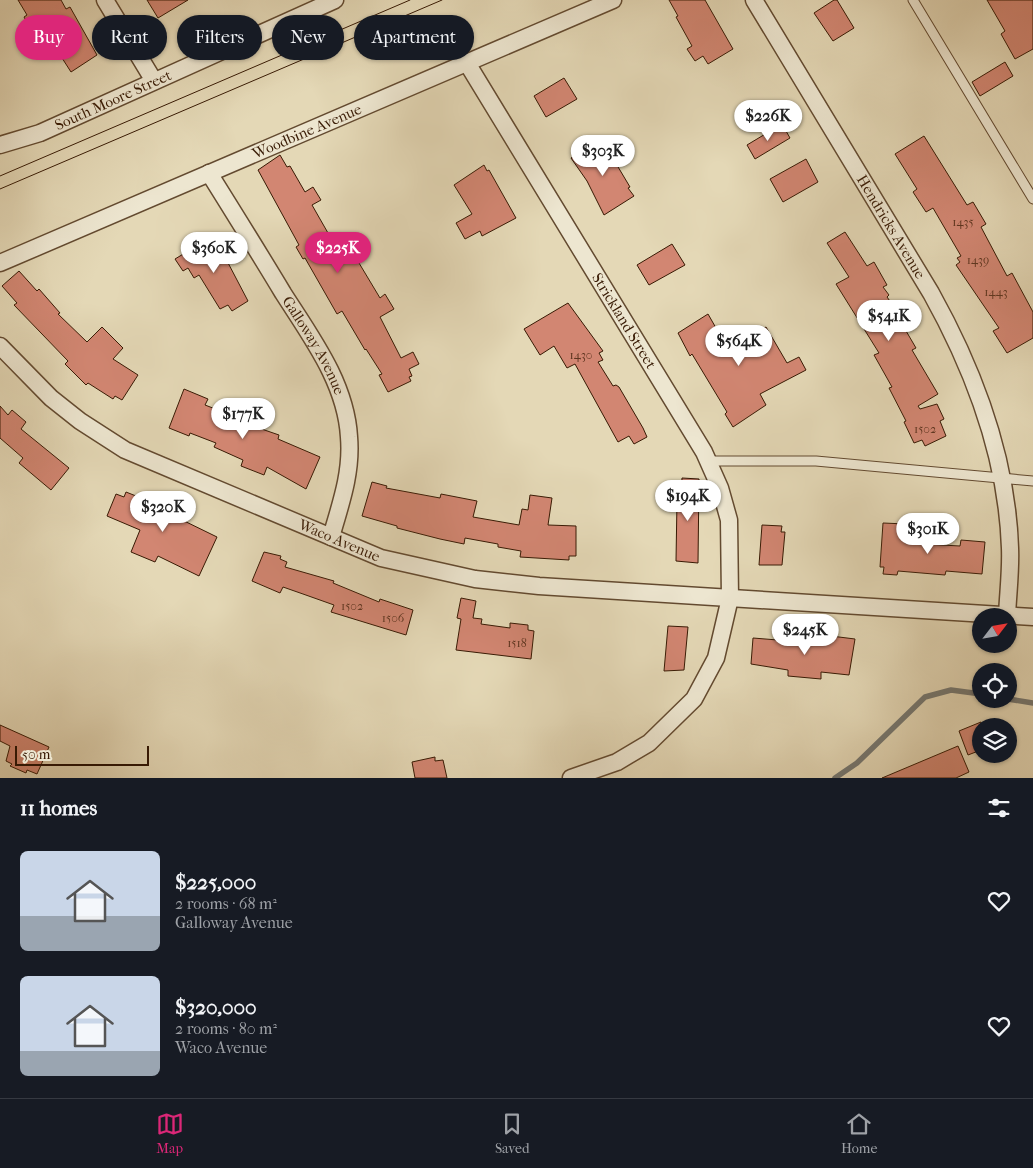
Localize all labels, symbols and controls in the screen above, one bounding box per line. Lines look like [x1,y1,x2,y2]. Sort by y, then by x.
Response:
chip: Buy [15,15,82,60]
chip: Rent [92,15,167,60]
chip: Filters [177,15,262,60]
chip: New [272,15,344,60]
chip: Apartment [354,15,474,60]
street label: South Moore Street [52,66,175,134]
street label: Woodbine Avenue [249,100,365,163]
pin: $226K [733,100,803,142]
text: $226K [745,106,791,125]
pin: $303K [568,134,638,177]
text: $303K [582,141,624,160]
street label: Hendricks Avenue [853,172,930,283]
house number: 1435 [952,215,974,229]
pin: $360K [179,232,249,274]
pin: $225K [303,232,373,274]
text: $360K [192,238,236,257]
text: $225K [316,238,360,257]
house number: 1439 [967,253,989,267]
street label: Strickland Street [588,270,660,373]
house number: 1443 [984,285,1008,299]
street label: Galloway Avenue [278,293,349,398]
pin: $541K [854,300,924,342]
text: $541K [868,306,910,325]
pin: $564K [704,324,774,367]
text: $564K [716,331,762,350]
house number: 1430 [570,348,592,362]
pin: $177K [208,398,278,440]
text: $177K [222,404,264,423]
house number: 1502 [914,422,936,436]
pin: $194K [653,480,723,522]
text: $194K [666,486,710,505]
pin: $320K [128,490,198,533]
text: $320K [141,497,185,516]
pin: $301K [893,512,963,555]
street label: Waco Avenue [295,515,383,566]
text: $301K [907,519,949,538]
house number: 1502 [341,599,363,613]
north arrow [972,608,1018,652]
map controls [972,608,1017,763]
house number: 1506 [382,611,405,625]
pin: $245K [770,614,840,656]
text: $245K [783,620,827,639]
house number: 1518 [507,636,527,650]
button: locate [972,663,1017,708]
button: layers [972,718,1017,763]
scale bar [15,743,149,766]
text: 50 m [22,746,50,763]
icon: filters [985,794,1013,822]
text: 11 homes [20,796,97,820]
text: $225,000 [175,870,256,894]
icon: home [60,871,120,931]
icon: heart [985,887,1013,915]
text: 2 rooms · 68 m² [175,894,277,913]
text: Galloway Avenue [175,913,293,932]
text: $320,000 [175,995,257,1019]
icon: home [60,996,120,1056]
icon: heart [985,1012,1013,1040]
text: 2 rooms · 80 m² [175,1019,277,1038]
text: Waco Avenue [175,1038,267,1057]
tab: Map [156,1110,184,1157]
tab: Saved [495,1110,530,1157]
tab: Home [841,1110,877,1157]

